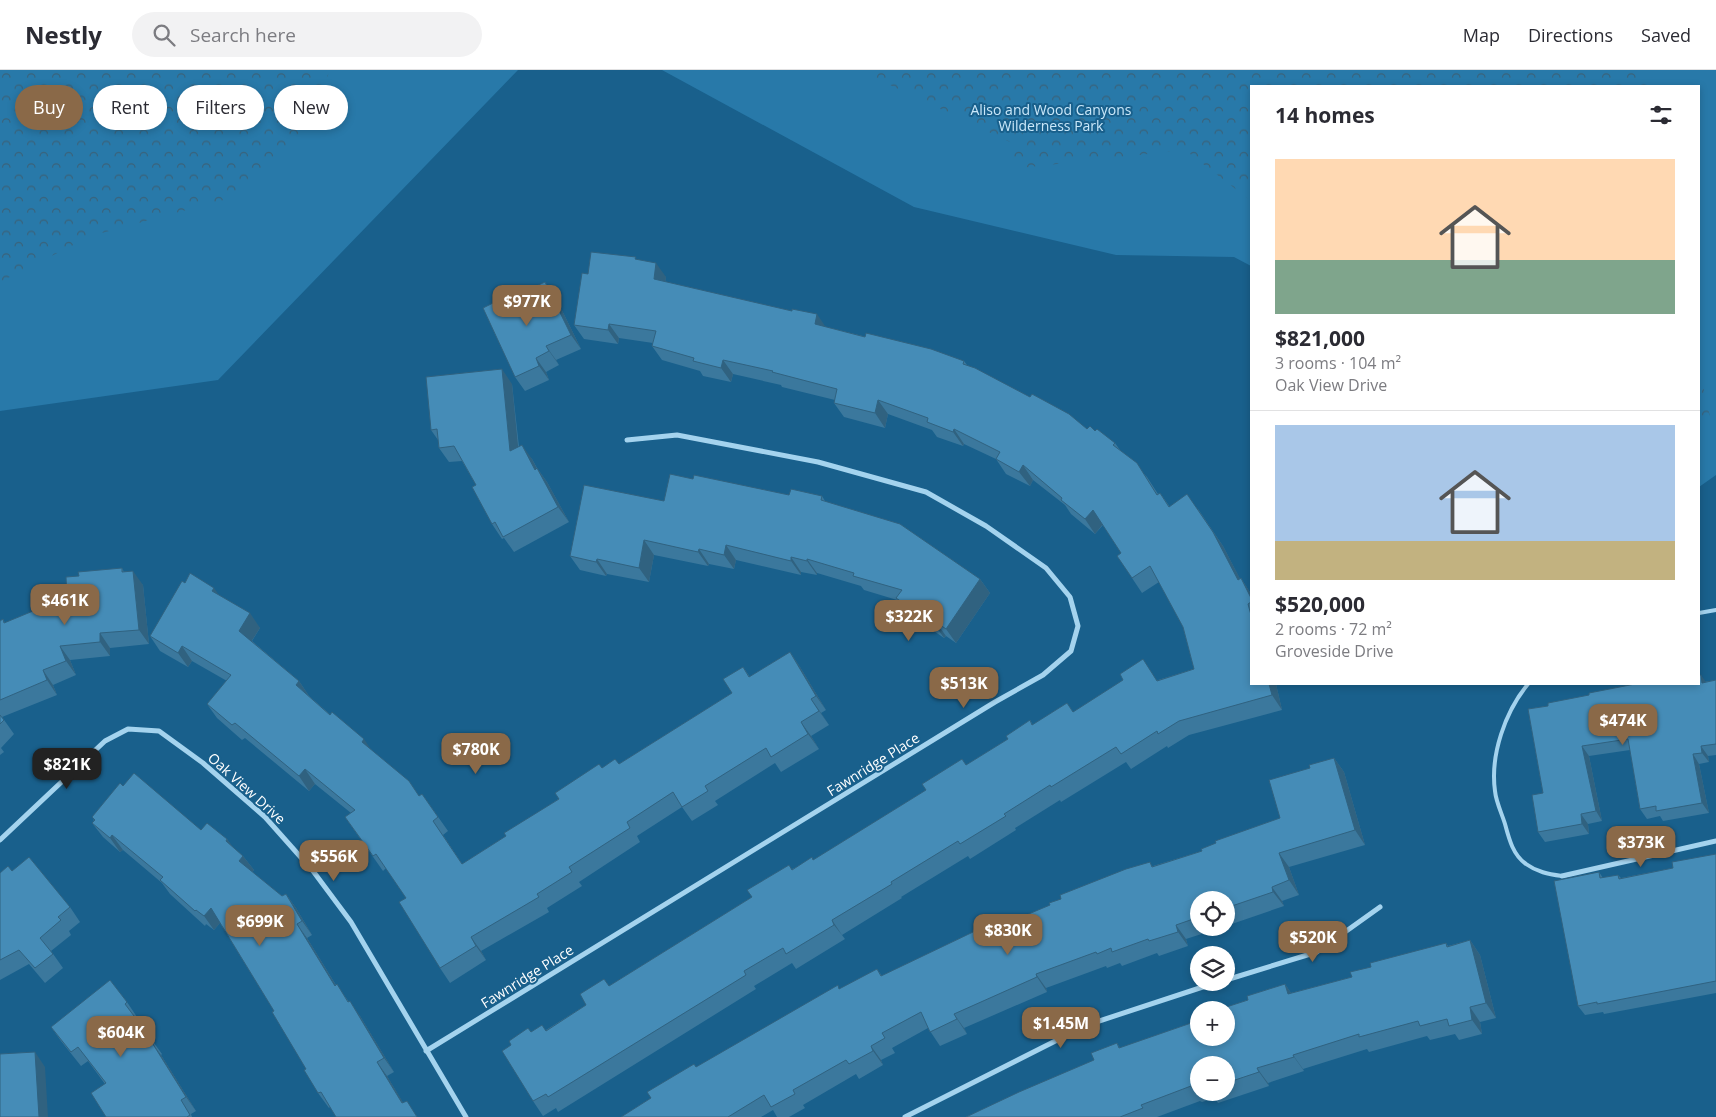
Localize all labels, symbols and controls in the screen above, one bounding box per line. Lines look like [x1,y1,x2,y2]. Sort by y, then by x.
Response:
search box [132,12,482,57]
text: Nestly [25,18,102,51]
icon: search [150,21,178,49]
text: Search here [190,22,296,48]
text: Map [1463,23,1500,47]
text: Directions [1528,23,1613,47]
text: Saved [1641,23,1691,47]
chip: Buy [15,85,83,130]
chip: Rent [93,85,167,130]
chip: Filters [177,85,264,130]
chip: New [274,85,348,130]
park label: Aliso and Wood Canyons Wilderness Park [970,100,1132,135]
text: 14 homes [1275,101,1375,129]
icon: filters [1647,101,1675,129]
icon: home [1430,192,1520,282]
pin: $977K [492,284,562,327]
text: $977K [503,290,551,312]
text: $821,000 [1275,324,1365,352]
text: 3 rooms · 104 m² [1275,352,1401,374]
text: Oak View Drive [1275,374,1387,396]
icon: home [1430,457,1520,547]
pin: $461K [30,584,100,626]
text: $461K [41,589,89,611]
text: $520,000 [1275,590,1365,618]
pin: $322K [874,600,944,642]
text: $322K [885,605,933,627]
text: 2 rooms · 72 m² [1275,618,1392,640]
text: Groveside Drive [1275,640,1394,662]
pin: $513K [929,666,999,709]
text: $513K [940,672,988,694]
pin: $474K [1588,704,1658,746]
text: $474K [1599,709,1647,731]
street label: Fawnridge Place [823,728,923,800]
pin: $780K [441,732,511,775]
text: $780K [452,738,500,760]
pin: $821K [32,748,102,790]
street label: Oak View Drive [204,748,290,828]
text: $821K [43,753,91,775]
pin: $373K [1606,826,1676,868]
text: $373K [1617,831,1665,853]
pin: $556K [299,840,369,882]
text: $556K [310,845,358,867]
map controls [1190,891,1235,1101]
button: locate [1190,891,1235,936]
pin: $699K [225,904,295,947]
text: $699K [236,910,284,932]
pin: $830K [973,914,1043,956]
text: $830K [984,919,1032,941]
pin: $520K [1278,920,1348,963]
text: $520K [1289,926,1337,948]
street label: Fawnridge Place [477,940,577,1012]
button: layers [1190,946,1235,991]
button: + [1190,1001,1235,1046]
pin: $1.45M [1020,1006,1102,1049]
text: $1.45M [1033,1012,1089,1034]
pin: $604K [86,1016,156,1058]
text: $604K [97,1021,145,1043]
button: − [1190,1056,1235,1101]

